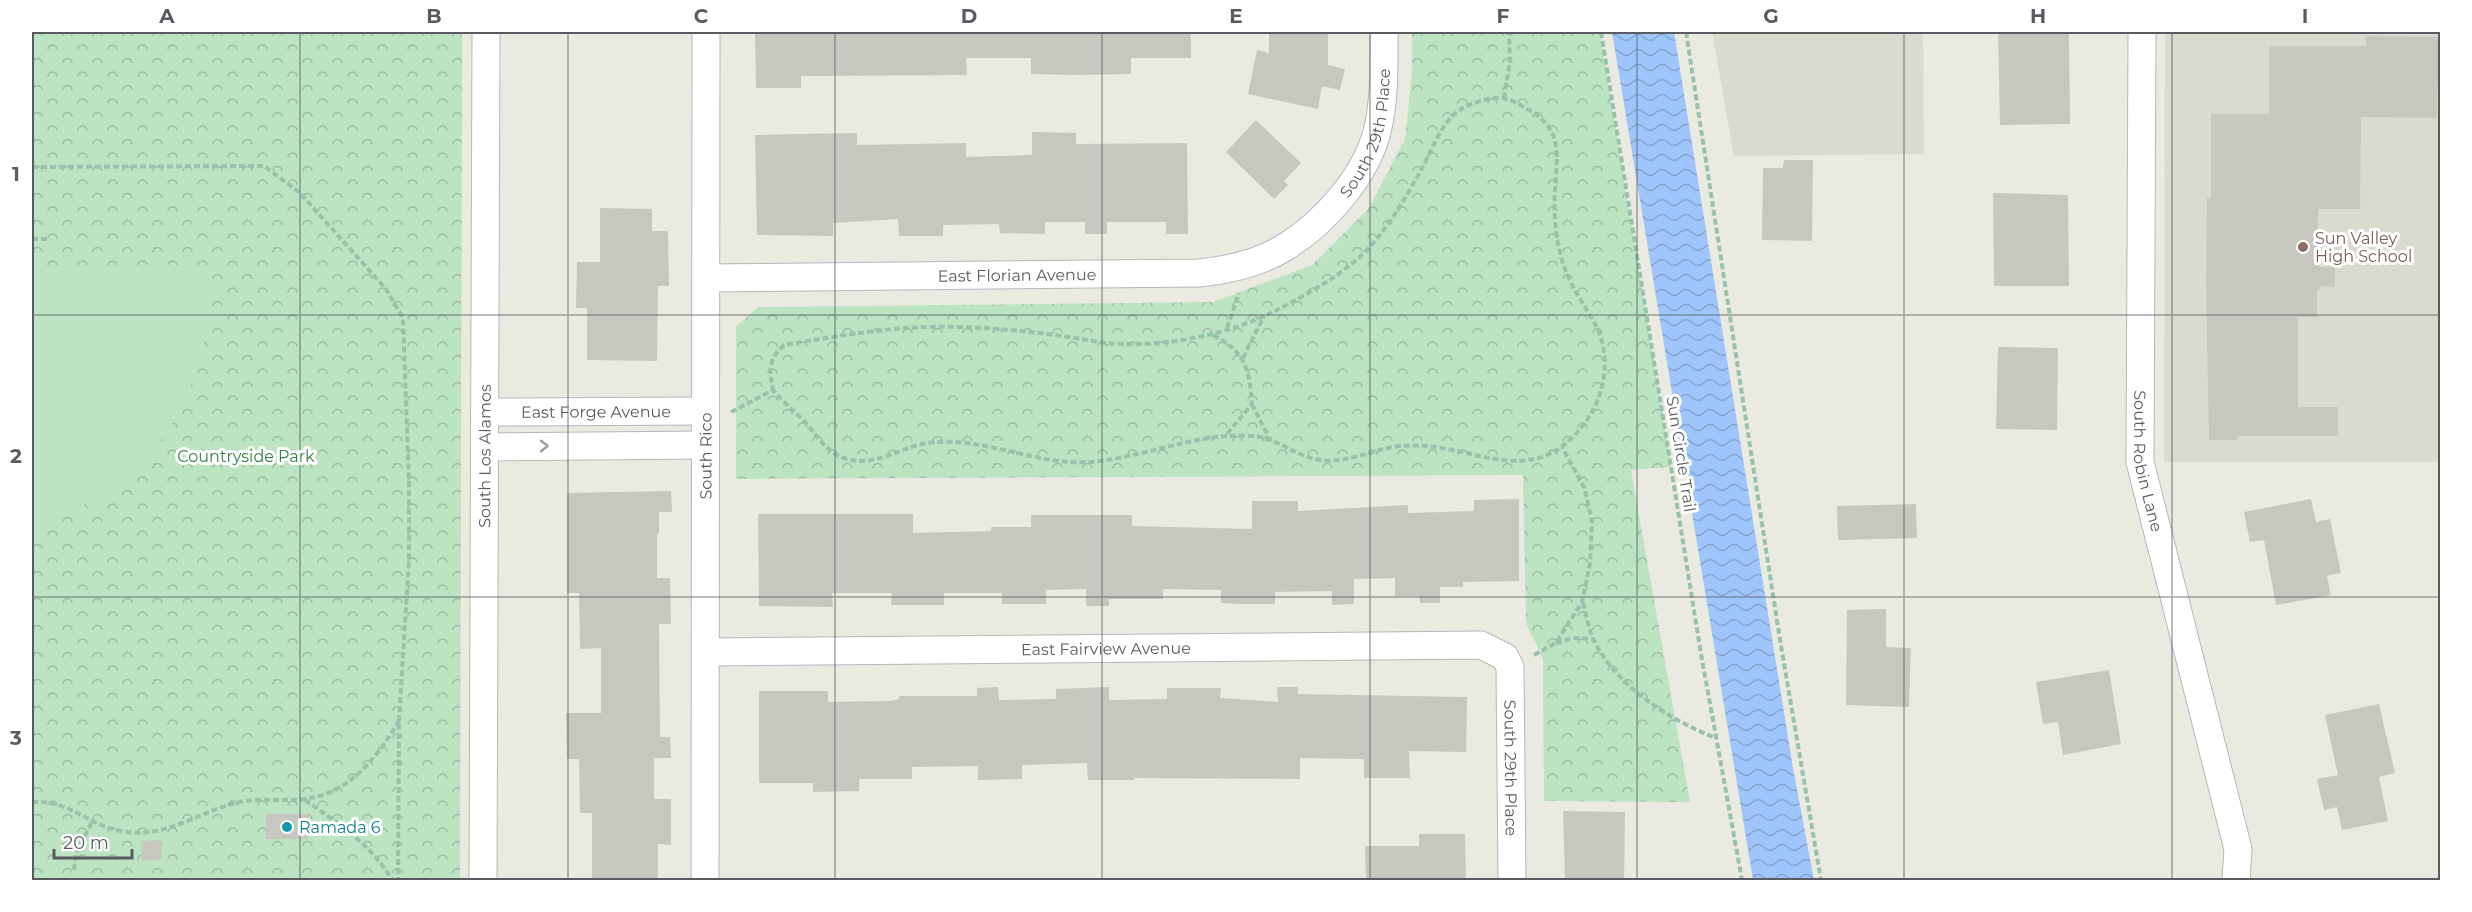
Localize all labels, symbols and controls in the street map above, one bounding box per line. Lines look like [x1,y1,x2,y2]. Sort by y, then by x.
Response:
text: A [158,4,175,28]
text: B [426,4,442,28]
text: C [694,4,709,28]
text: D [961,4,977,28]
text: E [1229,4,1243,28]
text: F [1497,4,1510,28]
text: G [1763,4,1779,28]
text: H [2030,4,2046,28]
text: I [2302,4,2308,28]
street label: South 29th Place [1336,68,1393,201]
text: 1 [12,162,20,186]
place label: Sun Valley High School [2315,229,2412,266]
marker: Sun Valley High School [2296,240,2310,254]
street label: East Florian Avenue [938,265,1096,285]
street label: South Los Alamos [475,384,494,528]
street label: South Robin Lane [2130,390,2167,534]
street label: Sun Circle Trail [1662,395,1700,513]
street label: East Forge Avenue [521,402,671,421]
street label: South Rico [696,412,715,500]
one-way arrow [539,440,548,452]
text: 2 [10,444,22,468]
park label: Countryside Park [177,447,315,466]
street label: East Fairview Avenue [1021,638,1191,659]
street label: South 29th Place [1501,700,1521,836]
text: 3 [9,726,22,750]
place label: Ramada 6 [299,818,381,837]
marker: Ramada 6 [280,820,294,834]
scale bar [54,822,132,860]
text: 20 m [63,832,109,854]

